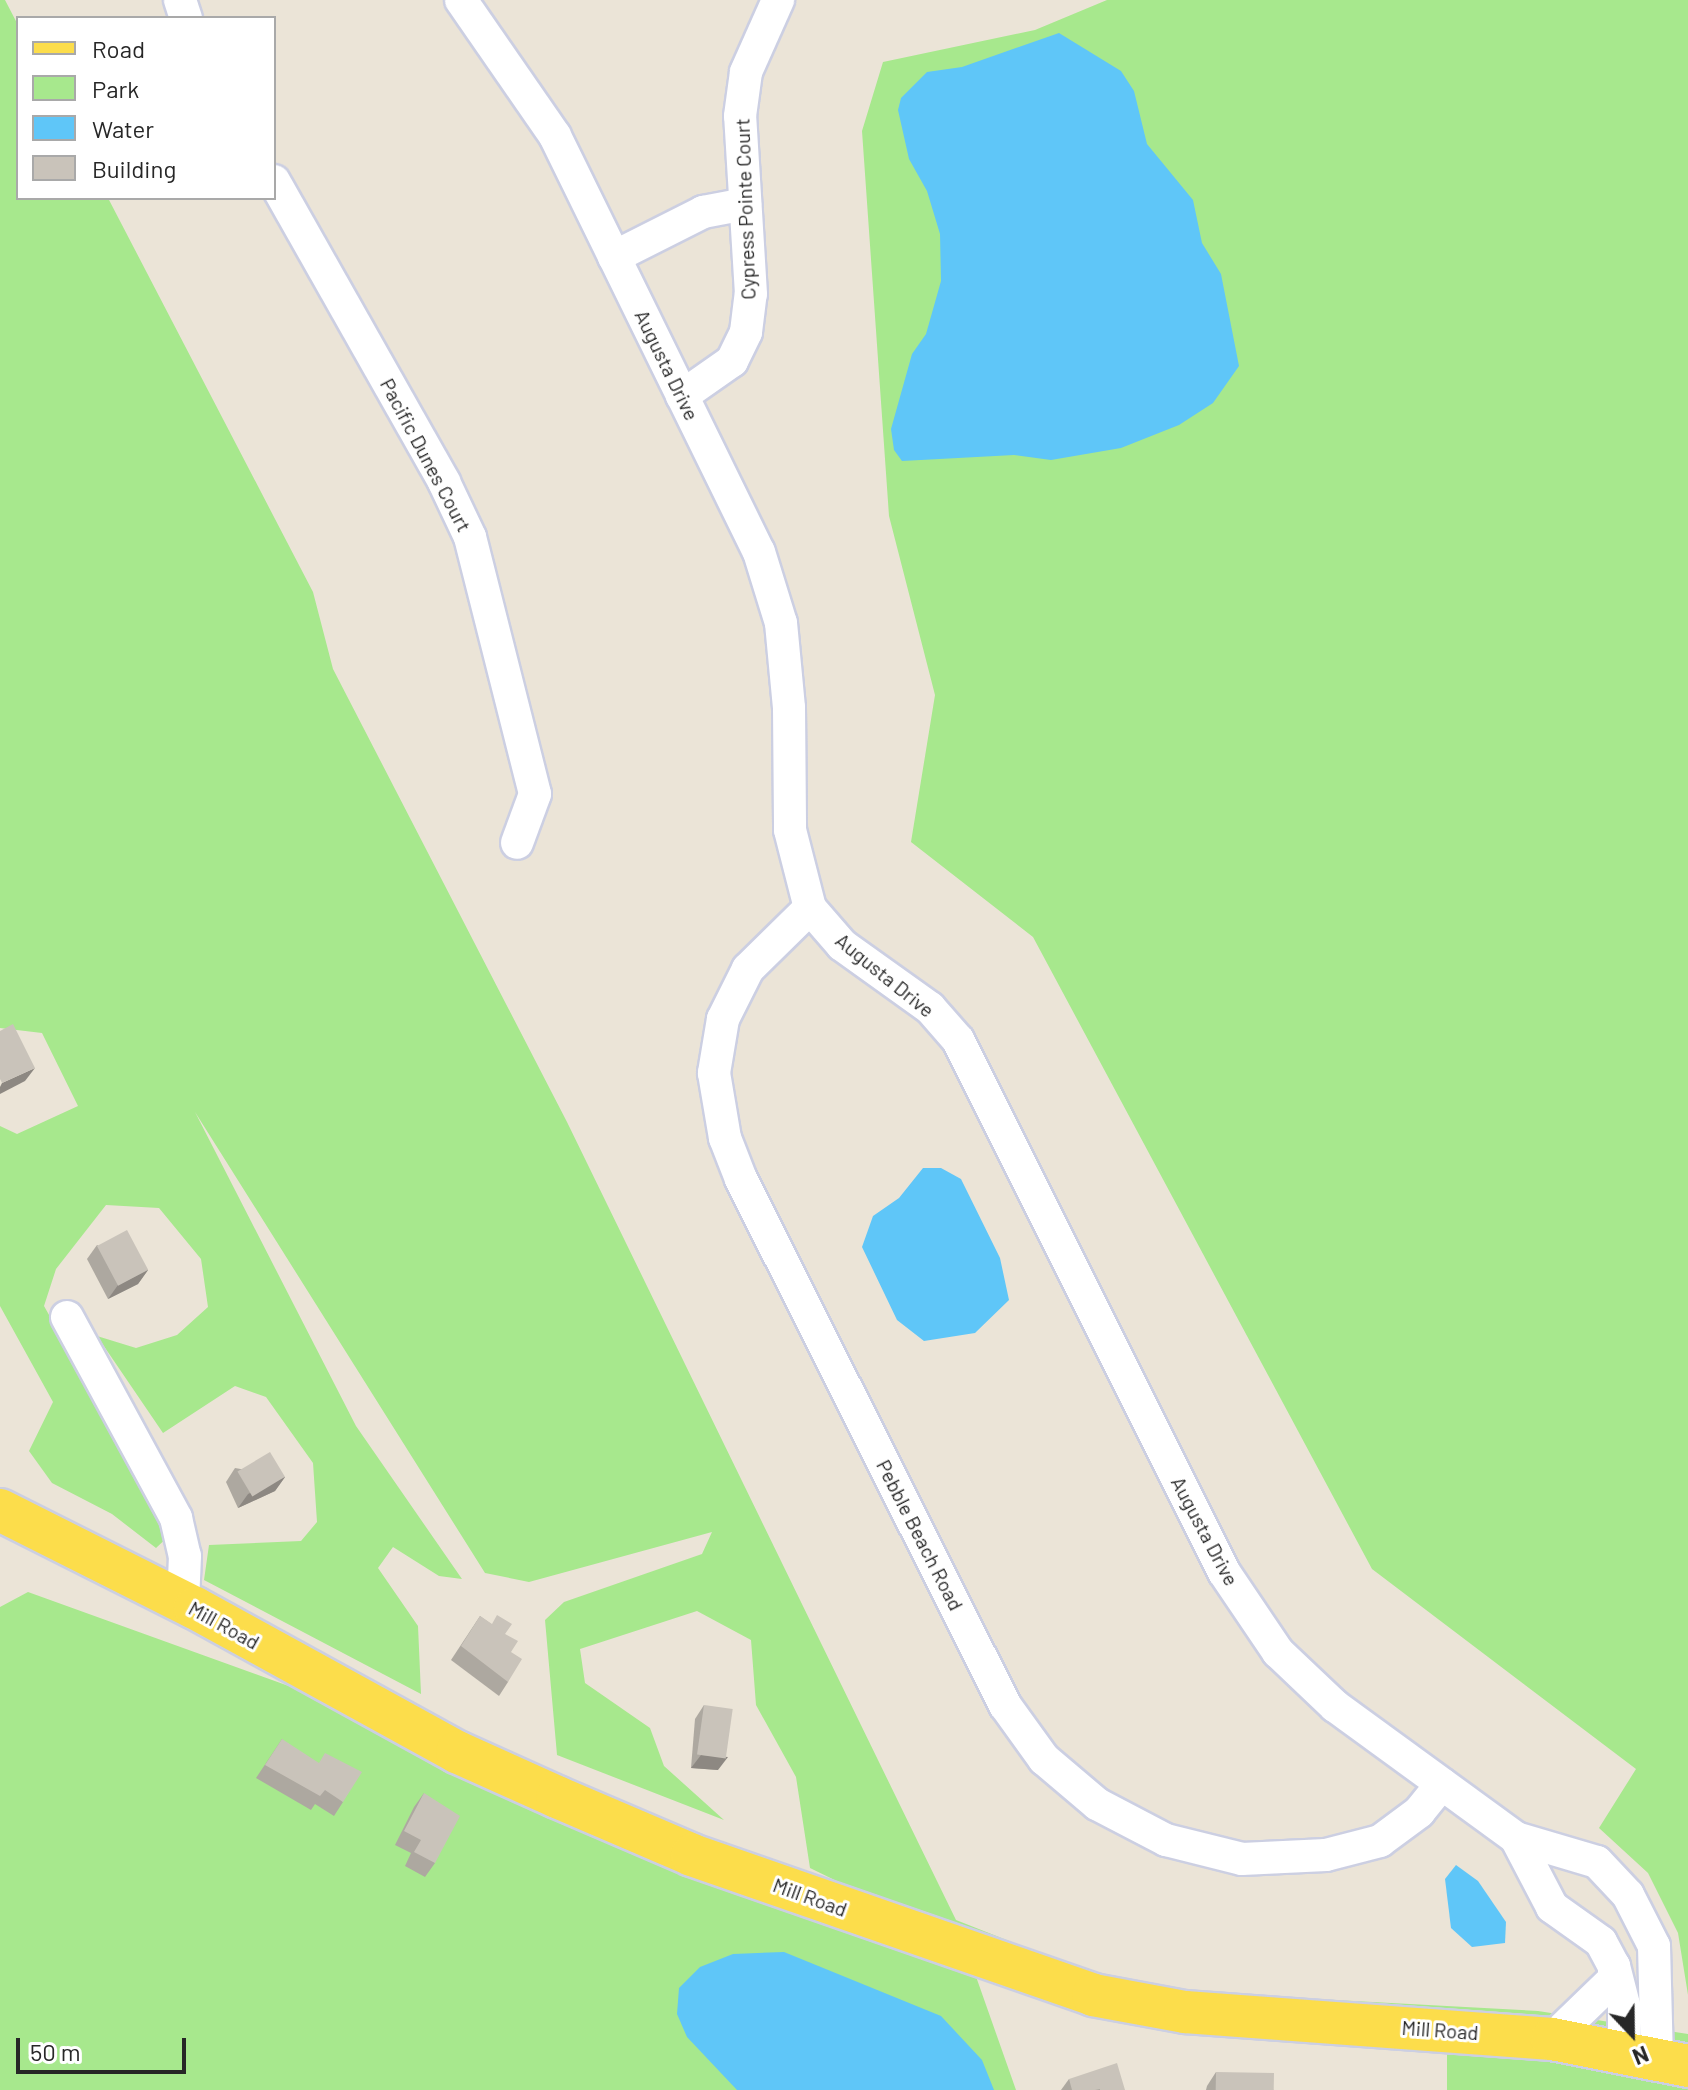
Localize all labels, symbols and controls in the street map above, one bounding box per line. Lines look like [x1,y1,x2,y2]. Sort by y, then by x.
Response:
legend [16,16,276,200]
text: Road [92,34,145,63]
text: Park [92,74,139,103]
text: Water [92,114,154,143]
street label: Cypress Pointe Court [730,118,760,300]
text: Building [92,154,176,183]
street label: Augusta Drive [630,306,704,424]
street label: Pacific Dunes Court [375,374,477,536]
street label: Augusta Drive [831,928,939,1022]
street label: Pebble Beach Road [872,1456,968,1614]
street label: Augusta Drive [1166,1472,1244,1590]
street label: Mill Road [185,1596,263,1654]
street label: Mill Road [770,1873,850,1921]
north arrow [1592,1994,1672,2074]
street label: Mill Road [1401,2015,1479,2045]
scale bar [20,2022,190,2072]
text: 50 m [30,2037,81,2066]
text: N [1629,2041,1653,2071]

